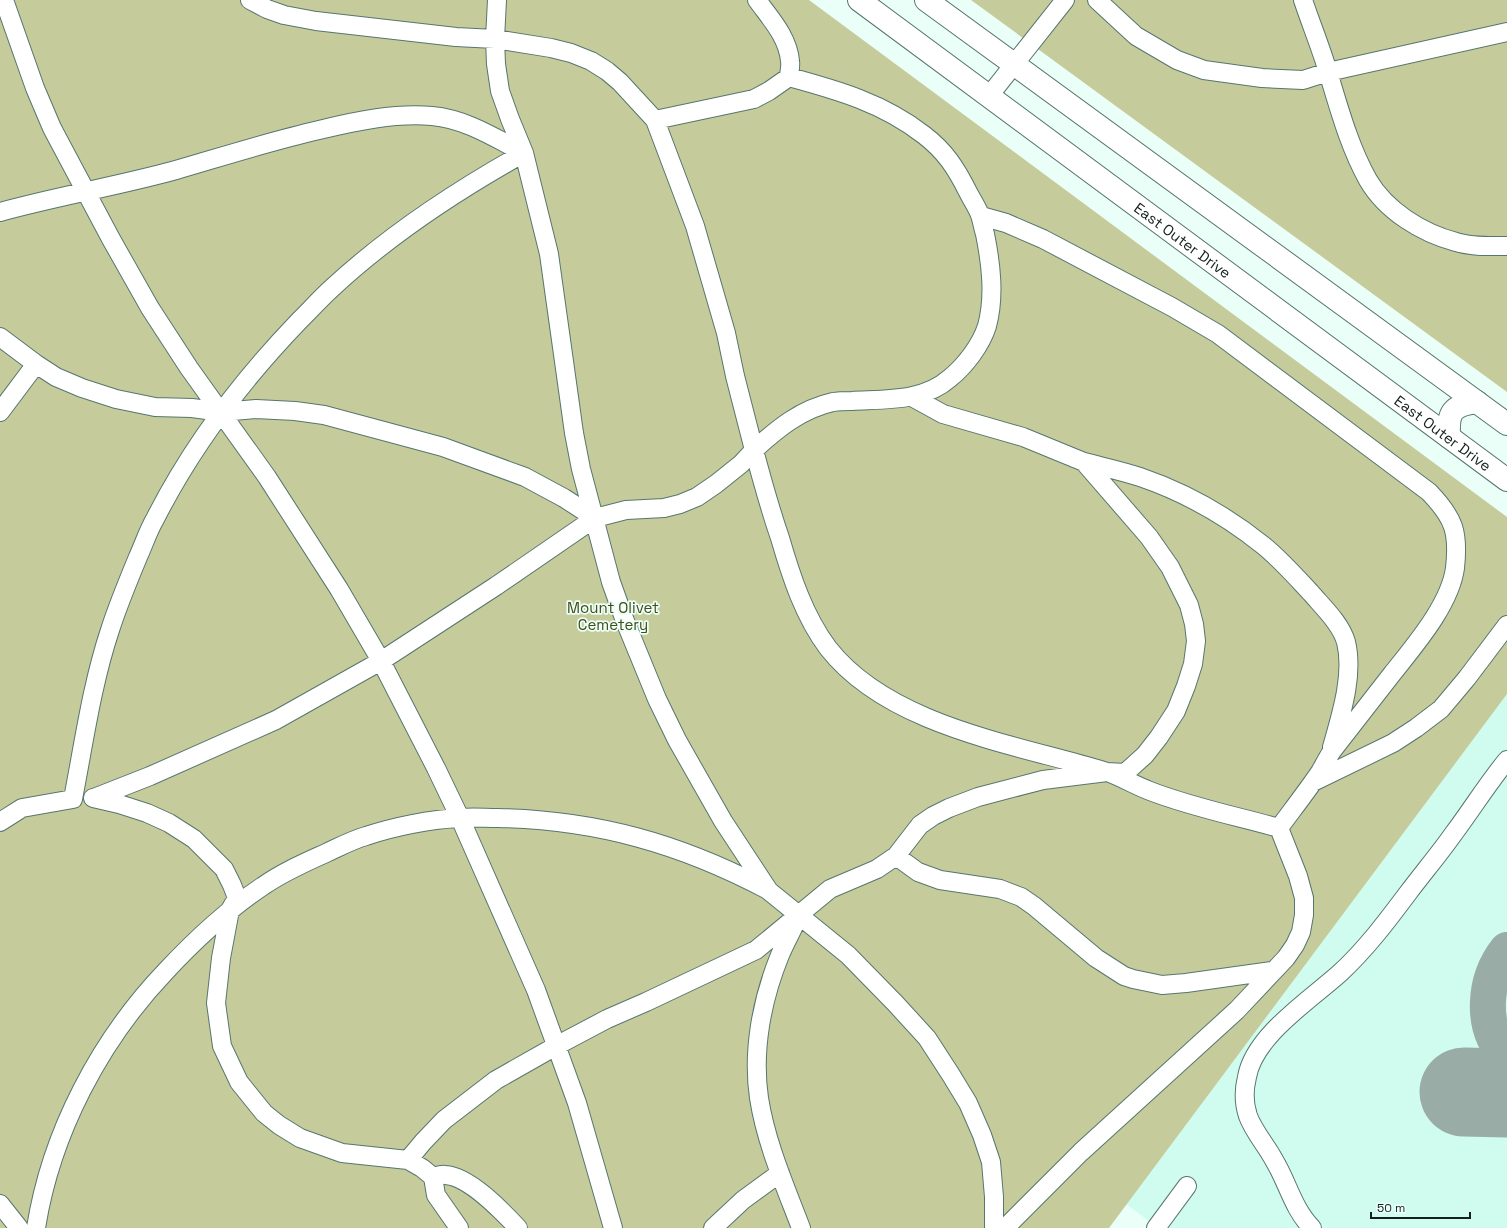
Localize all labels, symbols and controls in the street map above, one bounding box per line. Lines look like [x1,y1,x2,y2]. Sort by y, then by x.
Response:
street label: East Outer Drive [1131,198,1235,282]
street label: East Outer Drive [1391,391,1495,475]
park label: Mount Olivet Cemetery [567,598,659,634]
scale bar [1371,1194,1470,1220]
text: 50 m [1377,1200,1405,1216]

